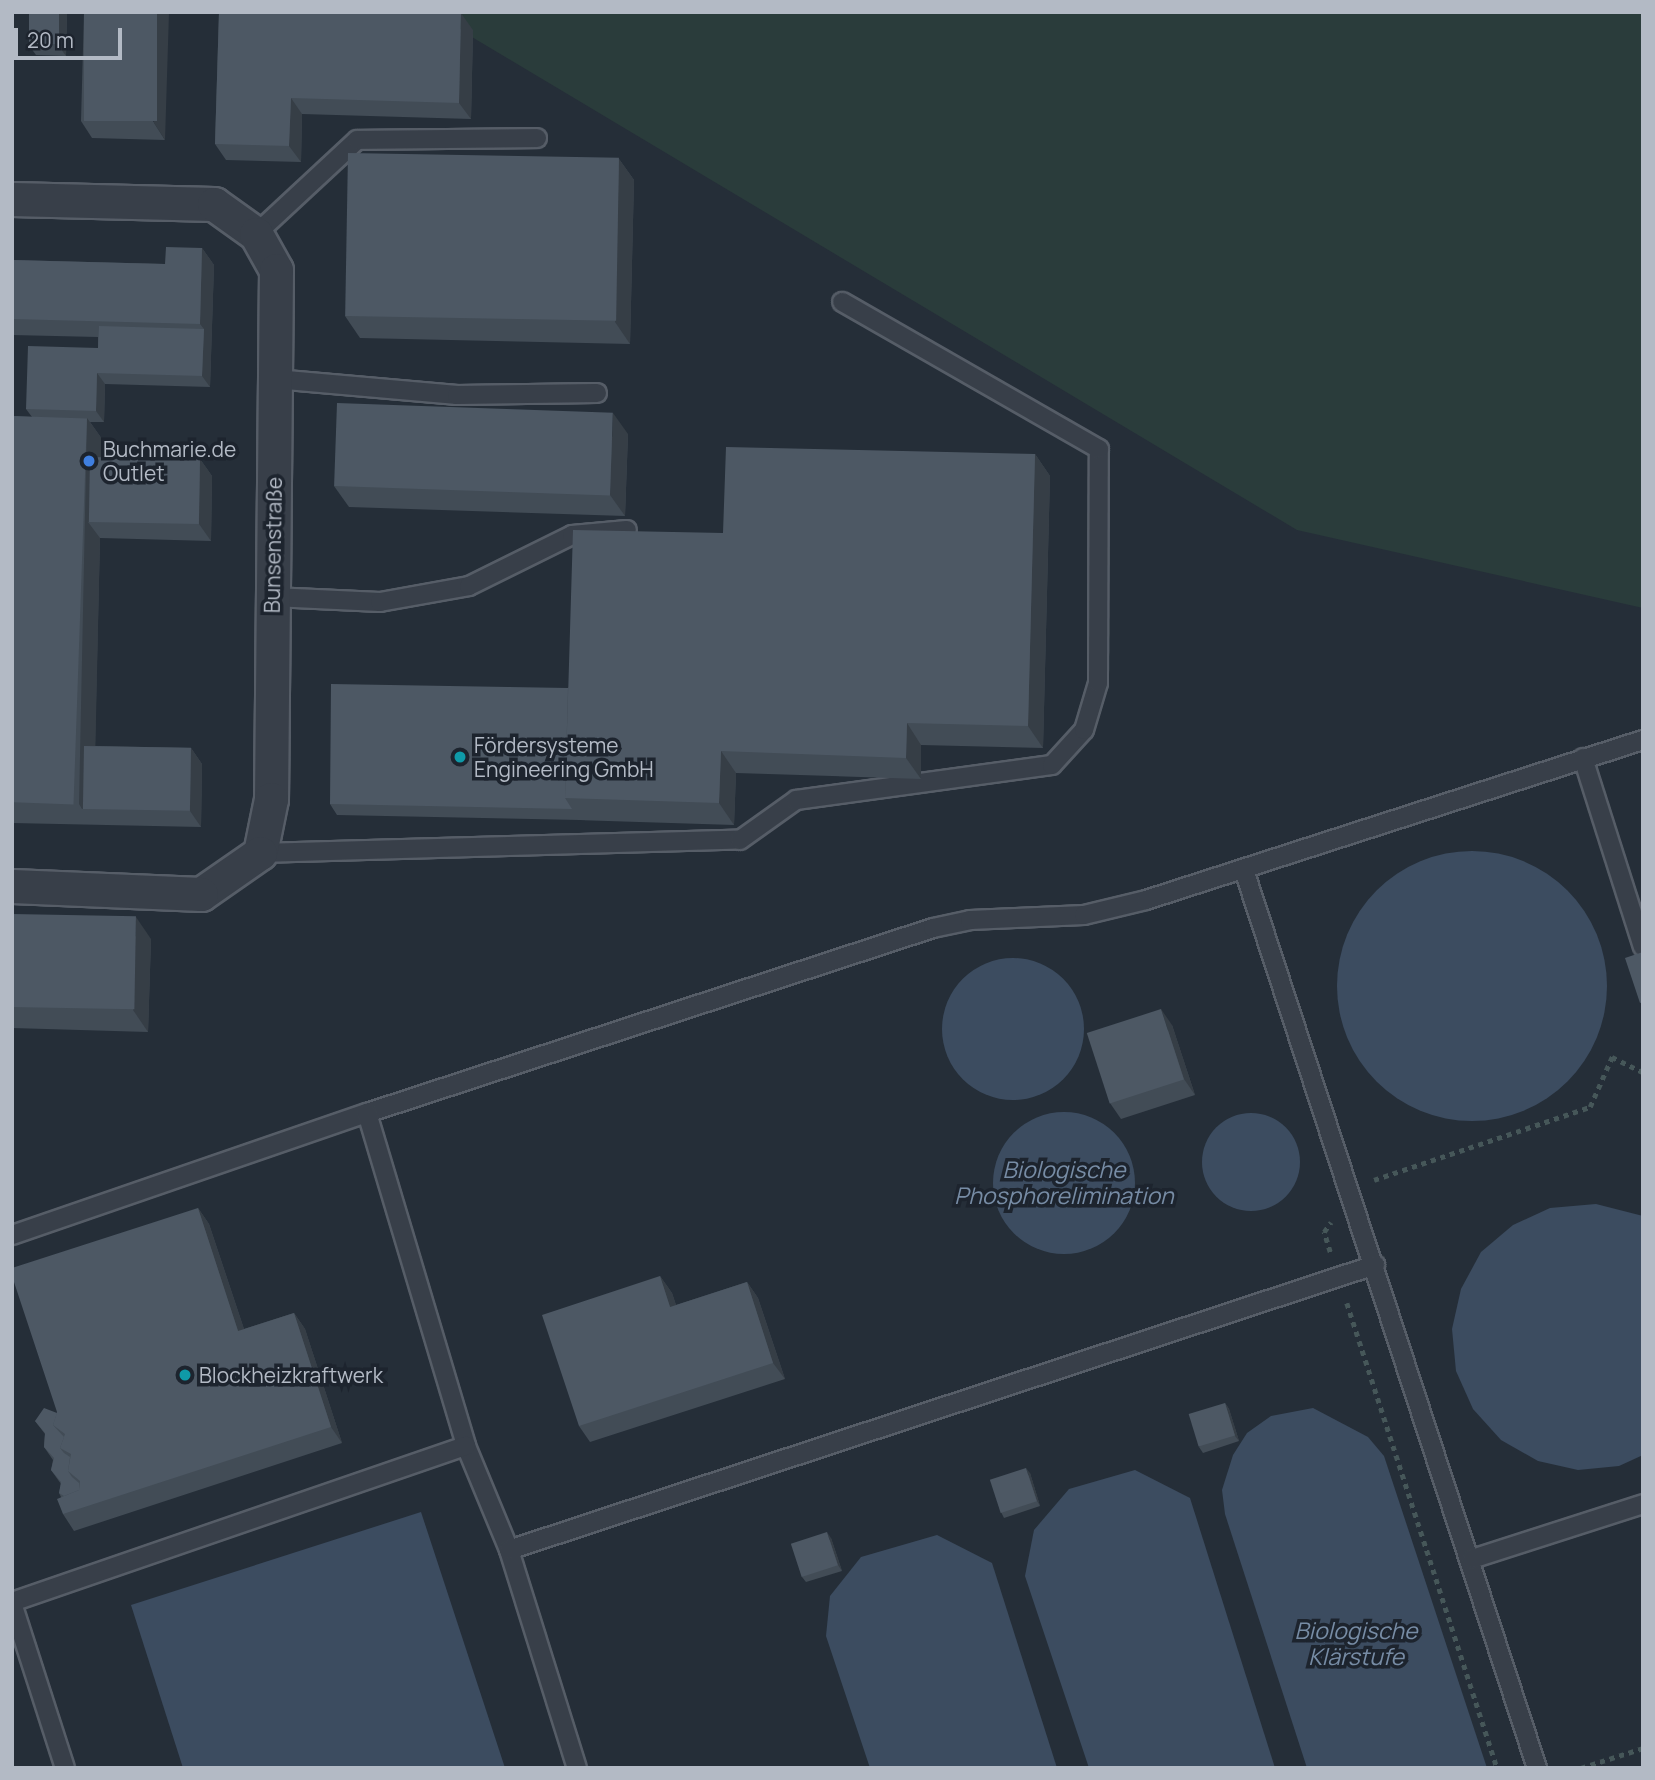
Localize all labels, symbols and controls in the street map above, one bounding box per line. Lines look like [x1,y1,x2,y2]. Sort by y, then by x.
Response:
scale bar [18,14,126,58]
text: 20 m [27,26,74,54]
place label: Buchmarie.de Outlet [103,436,236,486]
marker: Buchmarie.de Outlet [81,453,97,469]
street label: Bunsenstraße [259,477,287,613]
place label: Fördersysteme Engineering GmbH [474,732,654,782]
marker: Fördersysteme Engineering GmbH [452,749,468,765]
water label: Biologische Phosphorelimination [954,1155,1174,1209]
place label: Blockheizkraftwerk [199,1362,383,1388]
marker: Blockheizkraftwerk [177,1367,193,1383]
water label: Biologische Klärstufe [1295,1616,1417,1670]

